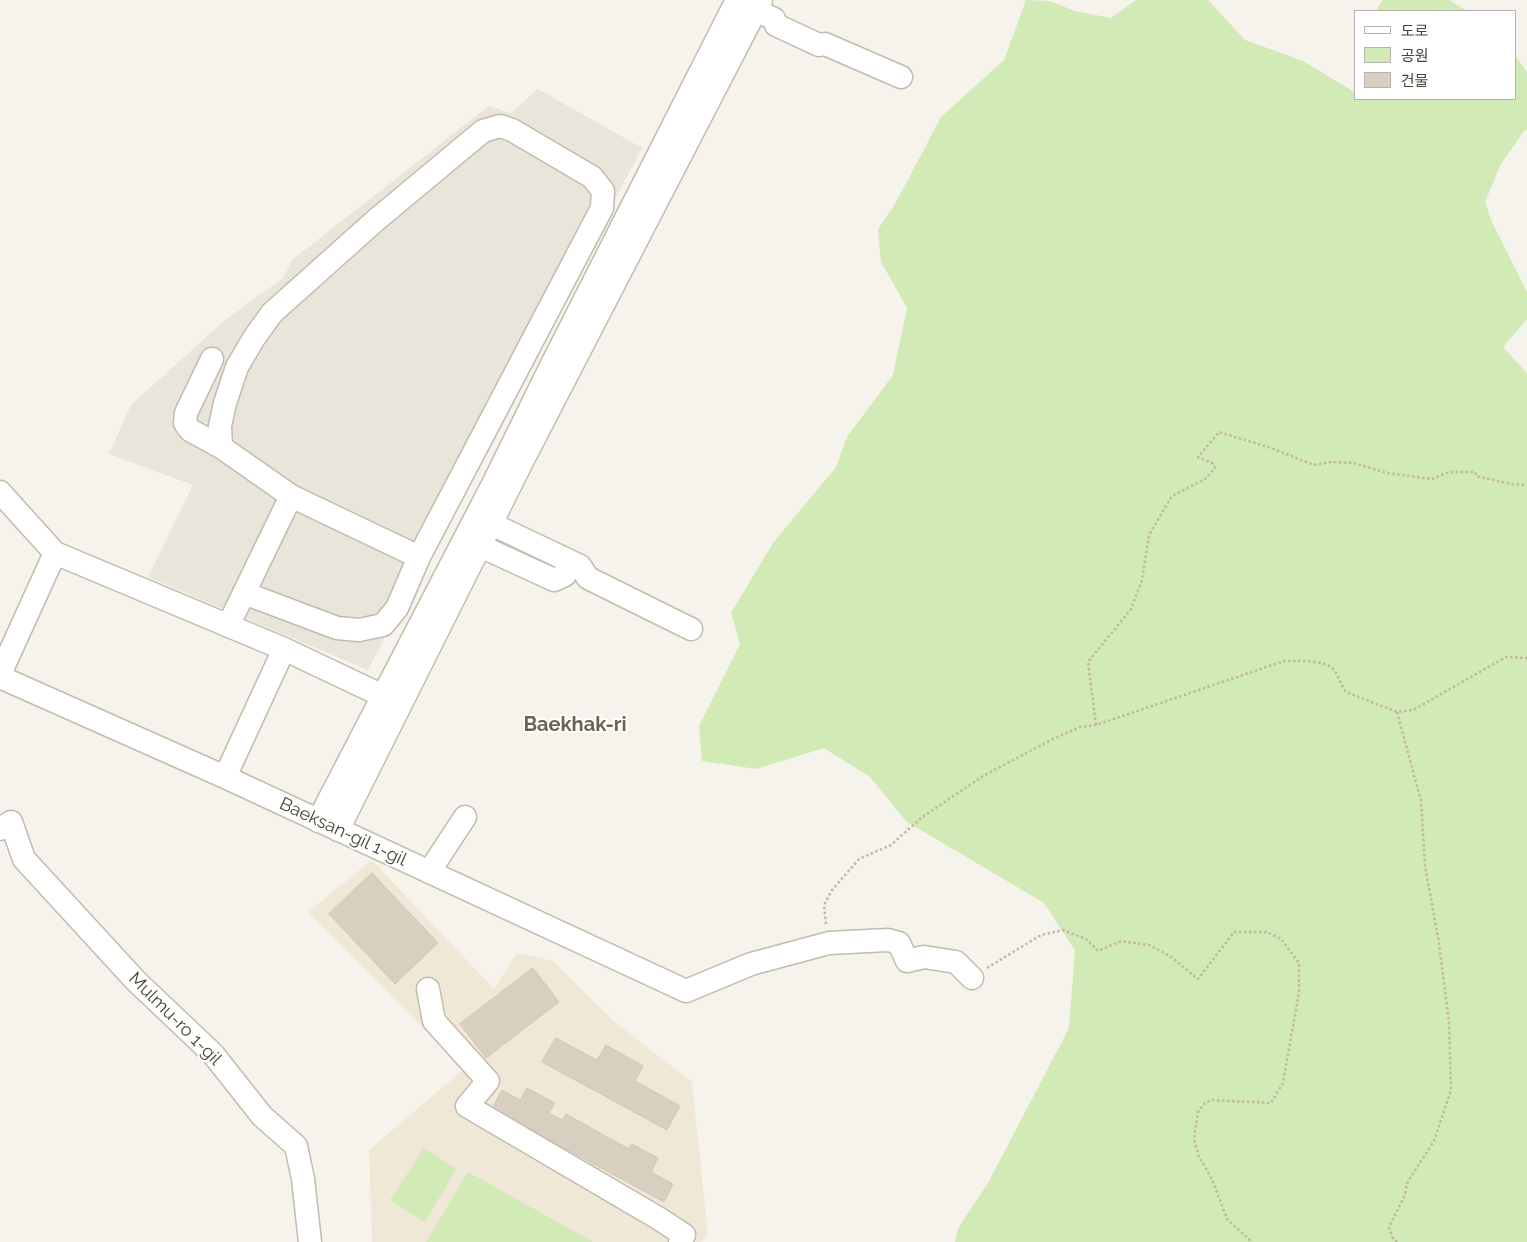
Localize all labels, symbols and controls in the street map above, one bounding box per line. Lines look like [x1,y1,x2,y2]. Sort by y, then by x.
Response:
legend [1354,10,1517,100]
text: 도로 [1401,22,1429,40]
text: 공원 [1401,47,1429,65]
text: 건물 [1401,72,1429,90]
district label: Baekhak-ri [523,713,627,737]
street label: Baeksan-gil 1-gil [276,793,410,871]
street label: Mulmu-ro 1-gil [124,968,226,1070]

